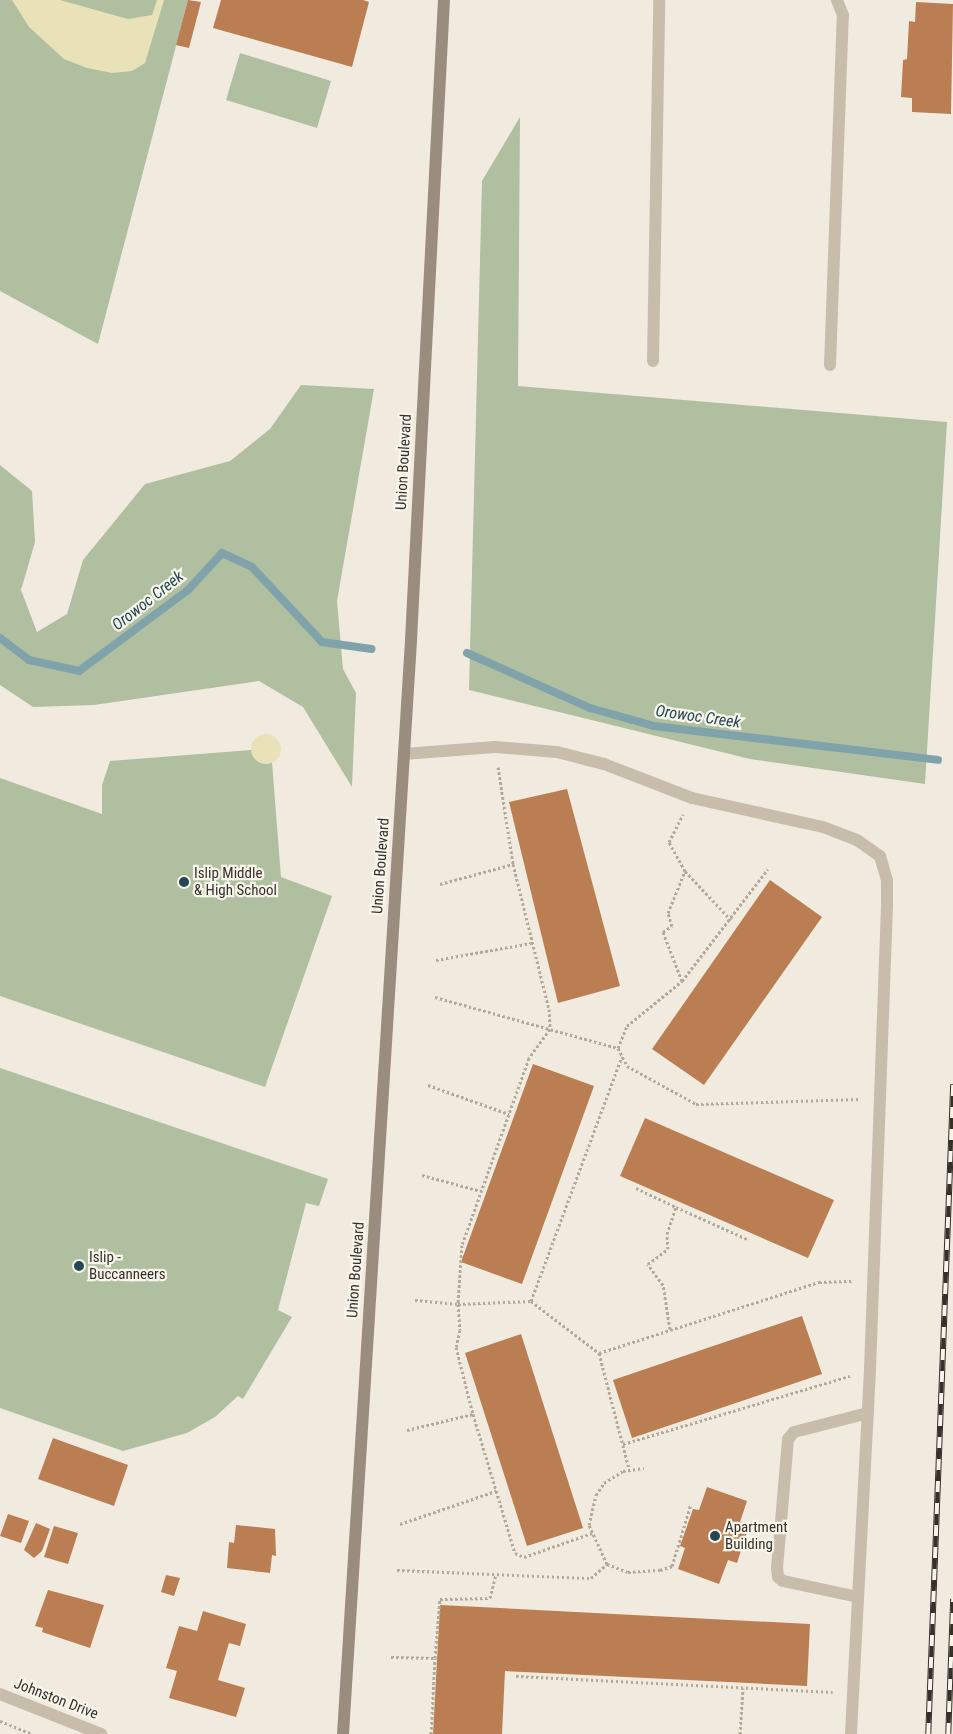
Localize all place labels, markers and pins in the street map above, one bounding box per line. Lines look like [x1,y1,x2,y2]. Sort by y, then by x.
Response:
place label: Islip Middle & High School [194,864,277,899]
marker: Islip Middle & High School [178,876,190,888]
place label: Islip - Buccanneers [89,1248,165,1283]
marker: Islip - Buccanneers [73,1260,85,1272]
place label: Apartment Building [725,1518,788,1553]
marker: Apartment Building [709,1530,721,1542]

